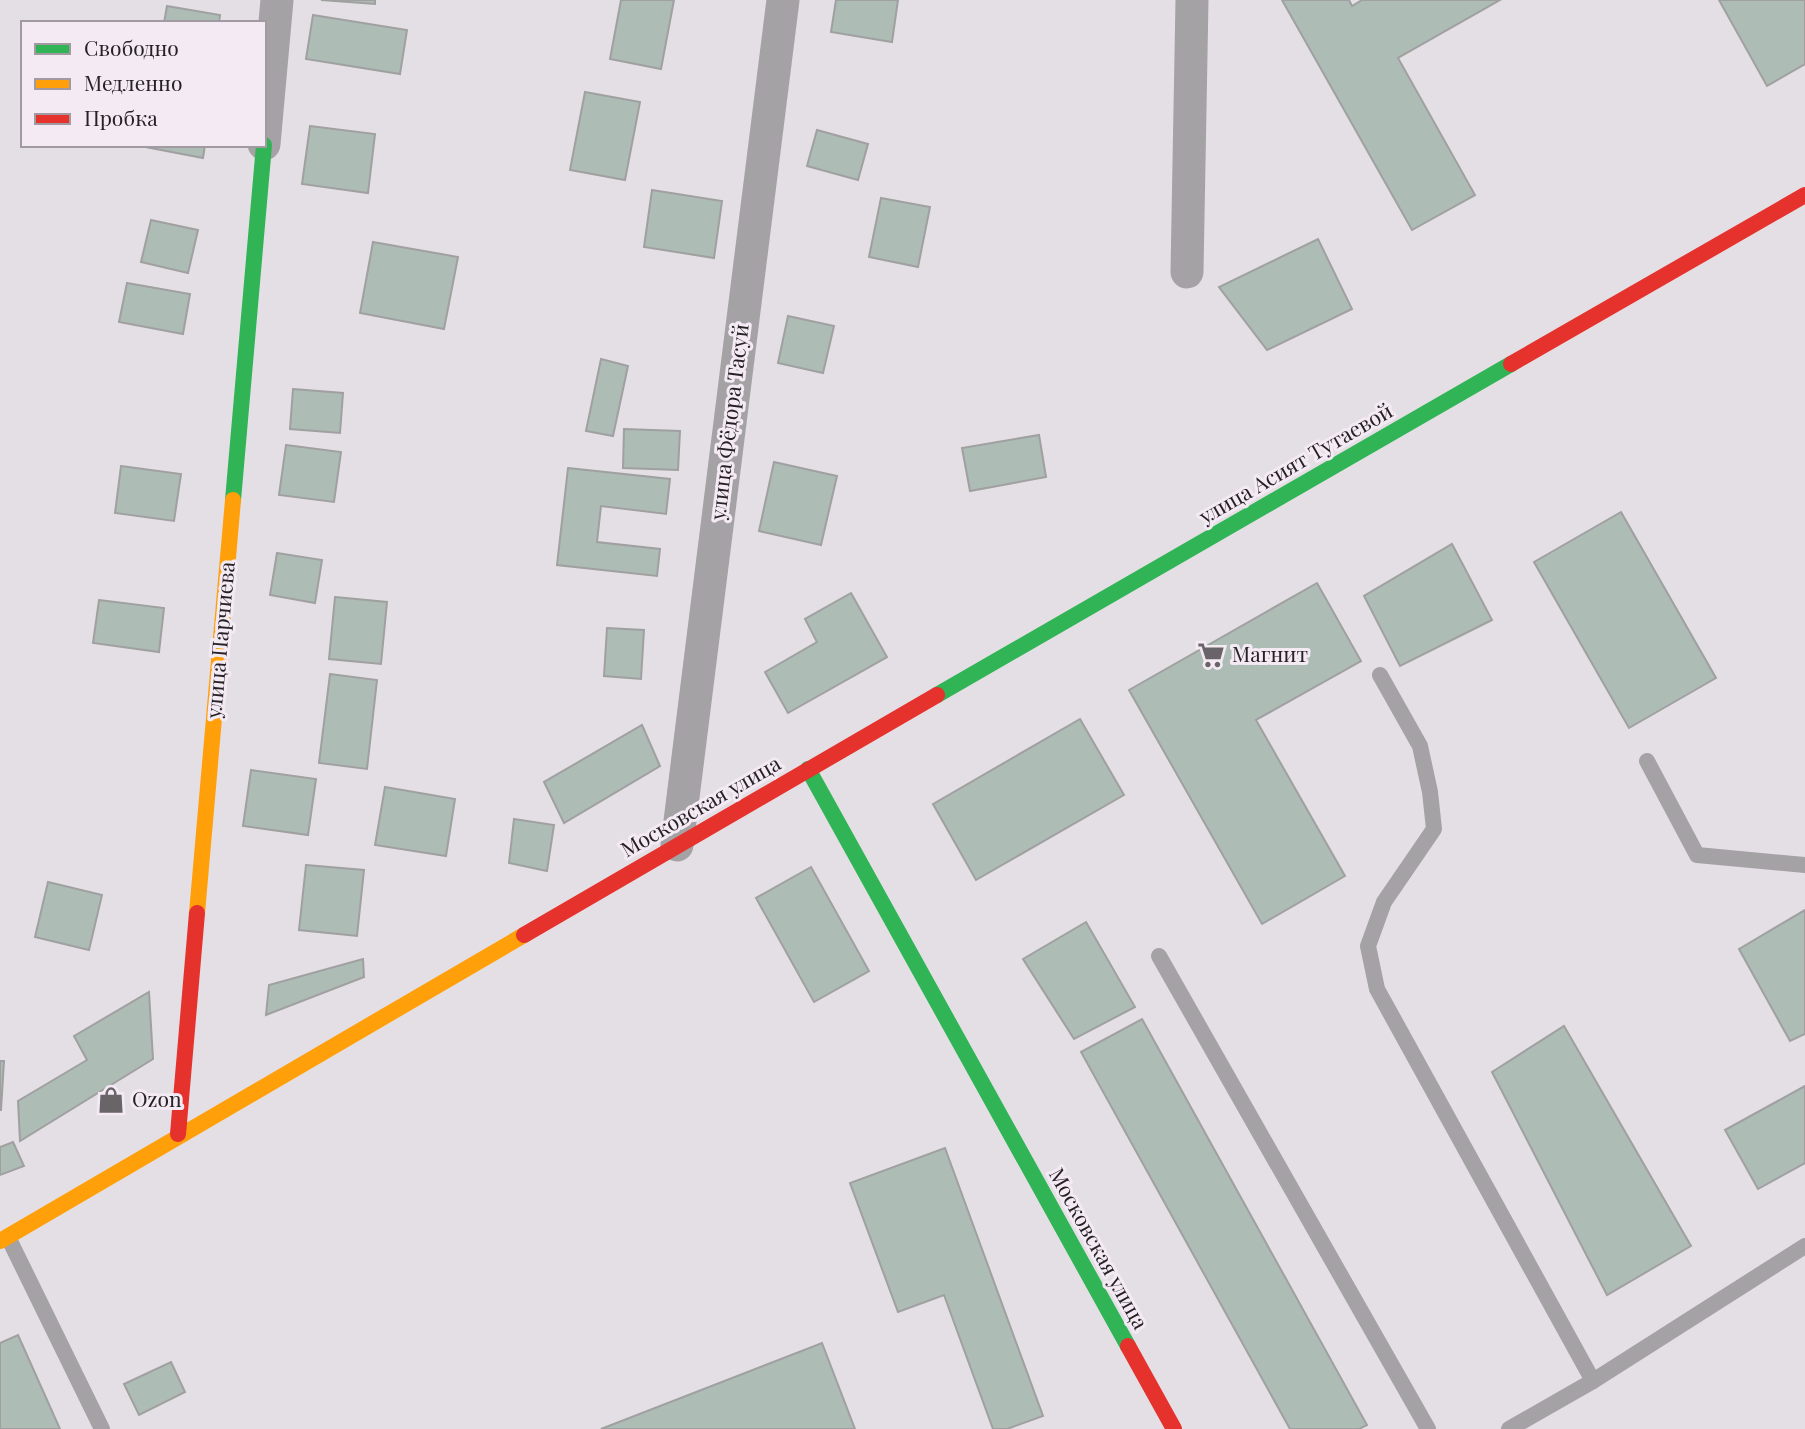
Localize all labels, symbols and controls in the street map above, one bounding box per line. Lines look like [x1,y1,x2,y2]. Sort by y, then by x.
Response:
legend [21,21,266,147]
text: Свободно [84,33,179,61]
text: Медленно [84,68,182,96]
text: Пробка [84,103,158,131]
street label: улица Фёдора Тасуй [702,322,754,522]
street label: улица Асият Тутаевой [1192,395,1397,530]
street label: улица Парчиева [198,560,240,720]
place label: Магнит [1232,639,1308,667]
supermarket icon: Магнит [1196,640,1226,670]
street label: Московская улица [615,748,785,862]
place label: Ozon [132,1084,182,1112]
shop icon: Ozon [96,1085,126,1115]
street label: Московская улица [1044,1162,1156,1334]

